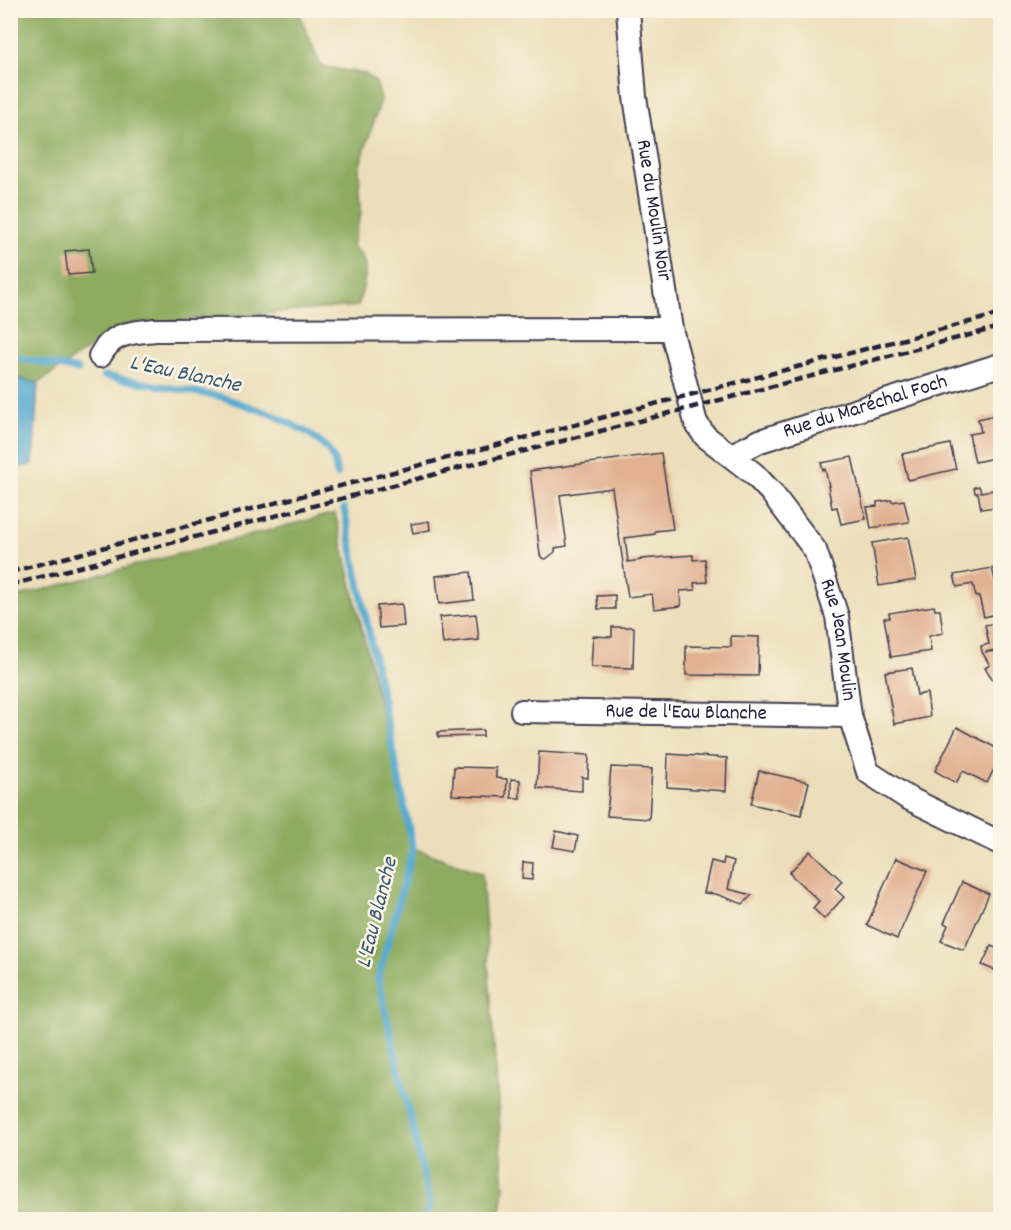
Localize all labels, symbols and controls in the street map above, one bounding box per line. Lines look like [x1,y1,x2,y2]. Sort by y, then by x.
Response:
street label: Rue du Moulin Noir [627,138,678,283]
water label: L'Eau Blanche [127,348,245,402]
street label: Rue du Maréchal Foch [780,367,951,448]
street label: Rue Jean Moulin [811,575,863,703]
street label: Rue de l'Eau Blanche [605,697,767,730]
water label: L'Eau Blanche [349,853,407,972]

